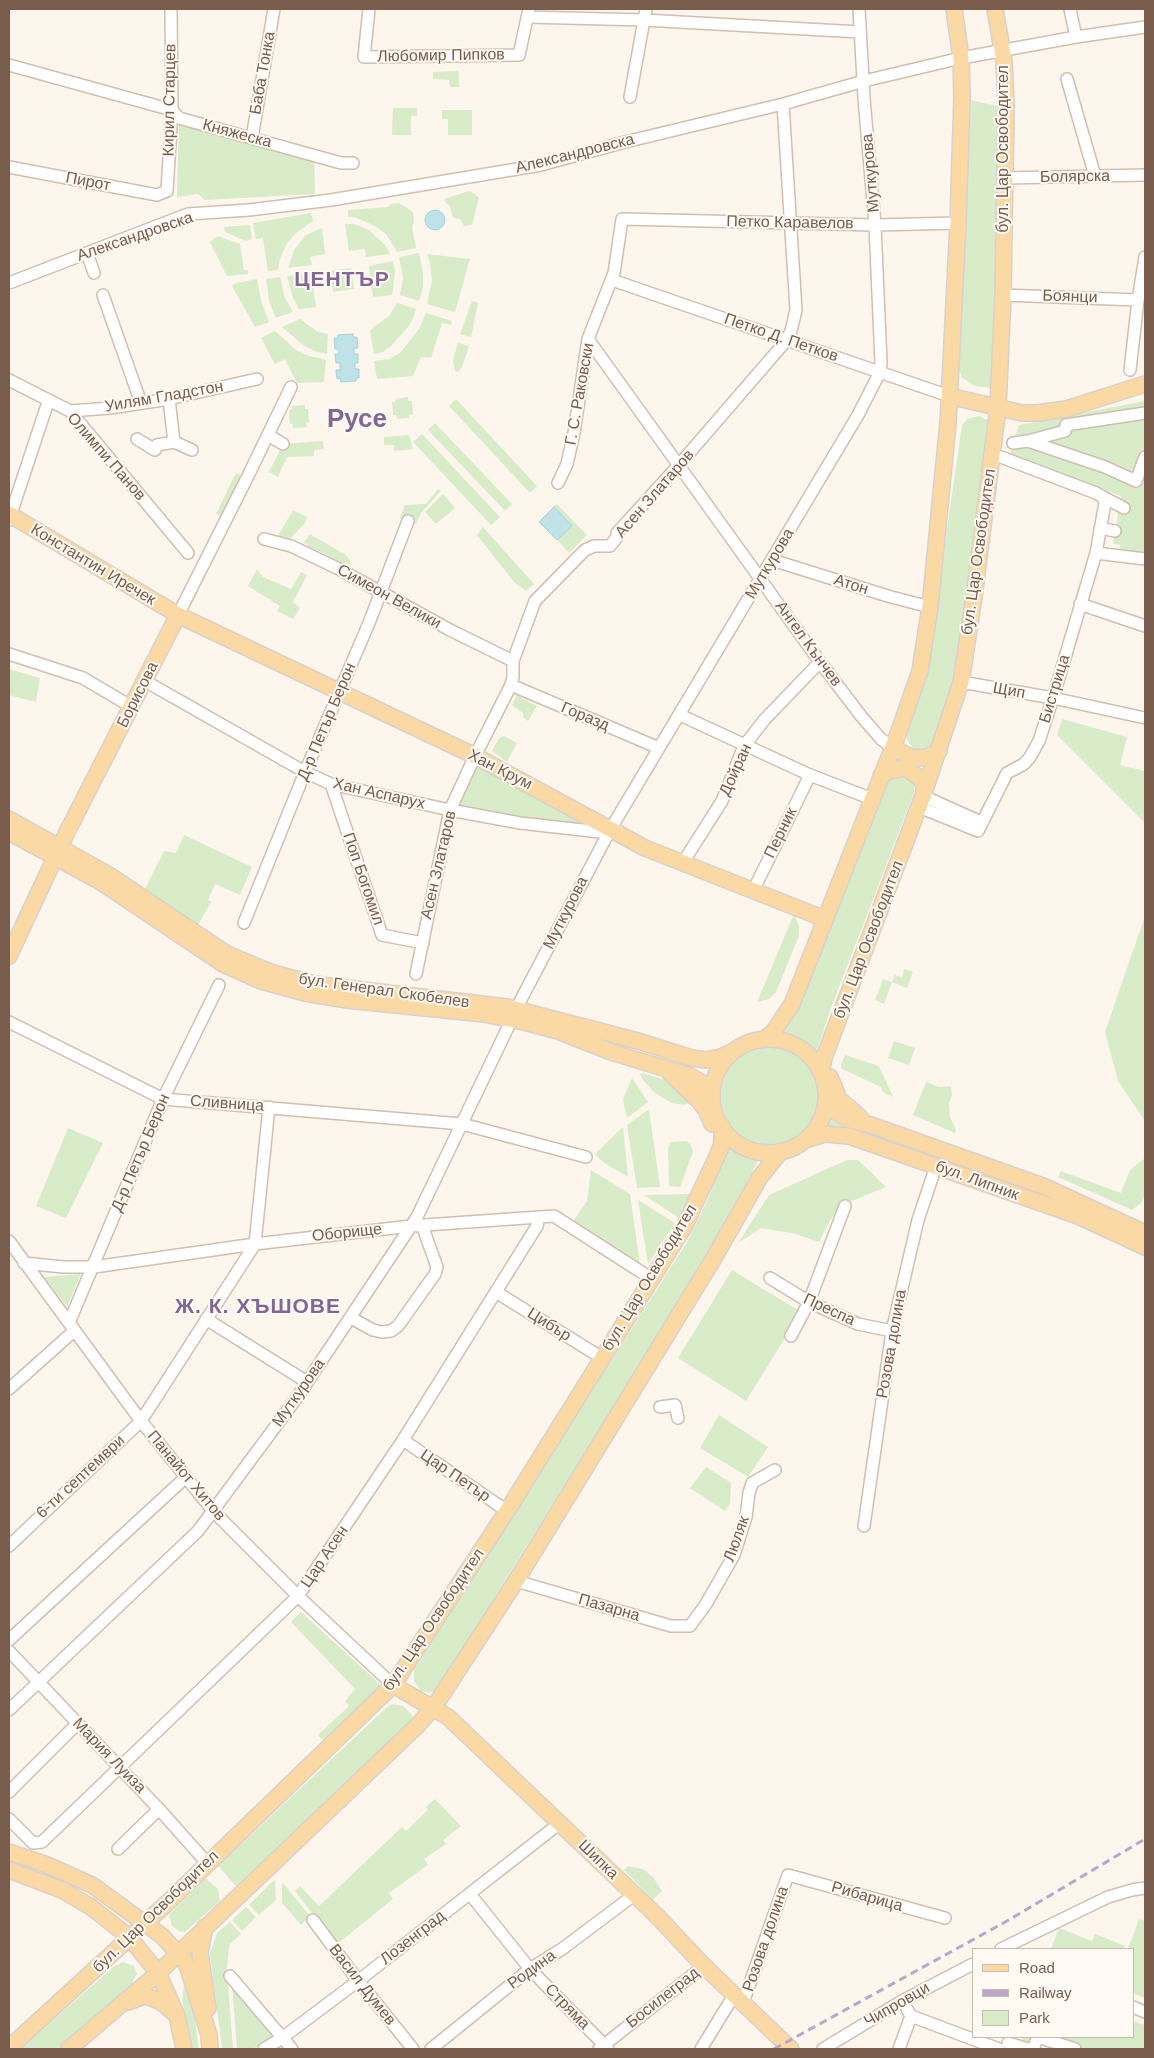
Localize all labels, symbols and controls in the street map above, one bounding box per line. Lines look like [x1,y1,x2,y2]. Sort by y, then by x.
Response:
street label: Баба Тонка [246,30,280,116]
street label: Кирил Старцев [159,43,181,157]
street label: Любомир Пипков [377,45,505,67]
street label: бул. Цар Освободител [994,65,1014,233]
street label: Княжеска [200,116,274,152]
street label: Александровска [514,130,636,178]
street label: Муткурова [858,133,884,213]
street label: Болярска [1040,167,1110,187]
street label: Пирот [64,168,112,196]
street label: Александровска [74,208,196,266]
street label: Петко Каравелов [726,212,854,234]
district label: ЦЕНТЪР [293,267,391,293]
street label: Боянци [1042,286,1098,308]
street label: Петко Д. Петков [722,310,840,366]
street label: Г. С. Раковски [562,341,598,447]
street label: Уилям Гладстон [103,377,225,417]
district label: Русе [327,404,387,436]
street label: Олимпи Панов [63,409,149,505]
street label: Асен Златаров [611,446,699,542]
street label: бул. Цар Освободител [958,468,1000,636]
street label: Константин Иречек [27,520,159,610]
street label: Муткурова [741,525,799,603]
street label: Симеон Велики [334,561,444,633]
street label: Атон [831,571,871,599]
street label: Ангел Кънчев [771,597,845,691]
street label: Бистрица [1035,652,1075,726]
street label: Борисова [113,659,163,731]
street label: Д-р Петър Берон [294,660,360,784]
street label: Щип [991,679,1027,703]
street label: Горазд [558,698,612,736]
street label: Дойран [716,741,756,799]
street label: Хан Крум [465,746,535,794]
street label: Хан Аспарух [331,774,427,814]
street label: Перник [761,804,801,862]
street label: Асен Златаров [417,809,461,921]
street label: Поп Богомил [338,830,388,928]
street label: бул. Цар Освободител [830,858,908,1022]
street label: Муткурова [540,874,592,952]
street label: бул. Генерал Скобелев [297,970,471,1012]
street label: Д-р Петър Берон [108,1091,174,1215]
street label: Сливница [189,1092,265,1116]
street label: бул. Липник [933,1157,1021,1205]
street label: бул. Цар Освободител [599,1201,701,1355]
street label: Оборище [311,1220,383,1246]
street label: Розова долина [873,1288,911,1400]
street label: Преспа [800,1290,858,1330]
district label: Ж. К. ХЪШОВЕ [173,1294,343,1320]
street label: Цибър [523,1304,575,1346]
street label: Муткурова [269,1355,329,1431]
street label: Панайот Хитов [143,1427,229,1525]
street label: 6-ти септември [33,1431,129,1523]
street label: Цар Петър [416,1446,494,1506]
street label: Люляк [720,1514,754,1564]
street label: Цар Асен [297,1522,353,1592]
street label: бул. Цар Освободител [379,1545,489,1695]
street label: Пазарна [576,1590,642,1626]
street label: Мария Луиза [68,1714,150,1798]
street label: Шипка [574,1836,622,1884]
street label: бул. Цар Освободител [89,1847,223,1977]
street label: Рибарица [829,1878,905,1916]
street label: Розова долина [739,1884,793,1994]
street label: Лозенград [377,1907,449,1969]
street label: Васил Думев [324,1941,400,2029]
street label: Родина [504,1946,560,1994]
legend [972,1948,1134,2038]
text: Road [1019,1959,1055,1976]
street label: Босилеград [623,1963,703,2033]
street label: Чипровци [861,1979,933,2031]
street label: Стряма [541,1980,593,2034]
text: Railway [1019,1984,1072,2001]
text: Park [1019,2009,1050,2026]

